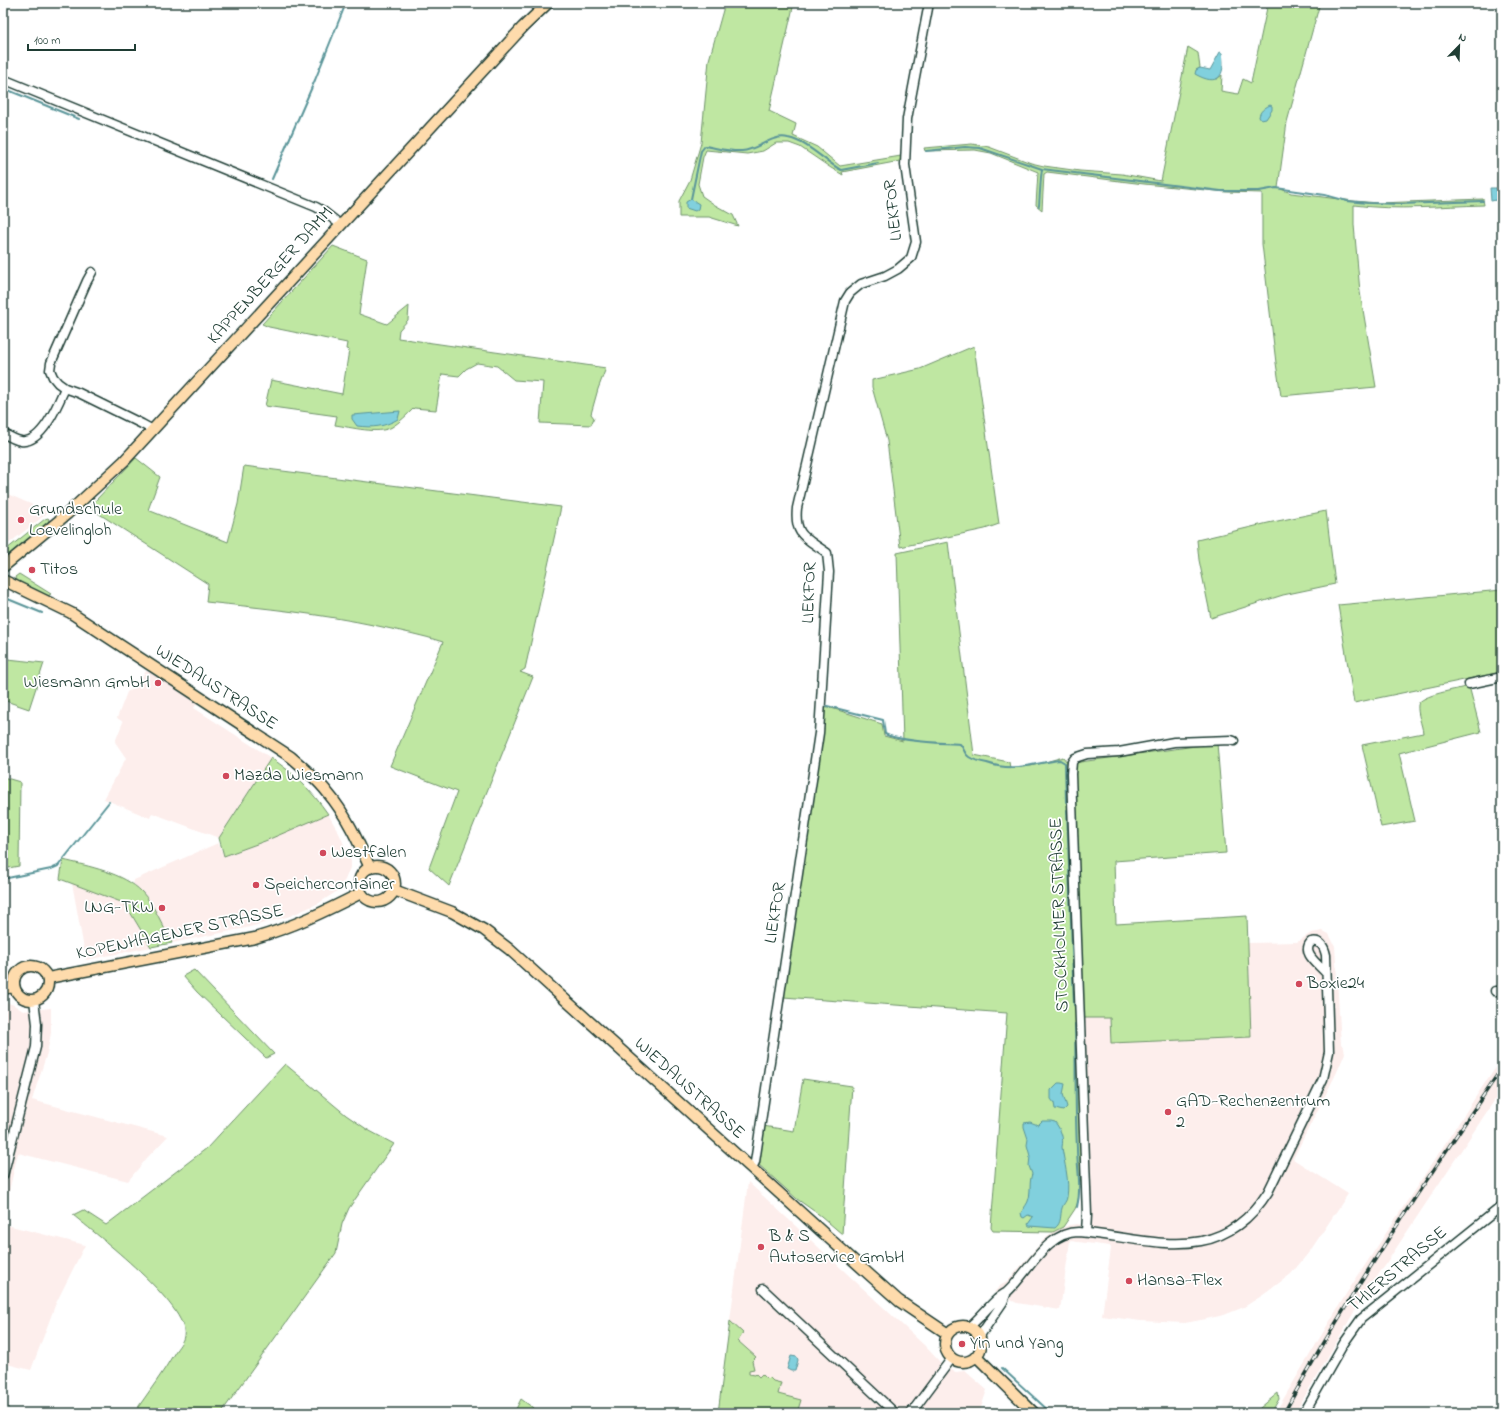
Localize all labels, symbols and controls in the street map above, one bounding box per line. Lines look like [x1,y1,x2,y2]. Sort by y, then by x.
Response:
scale bar [28,26,135,52]
north arrow [1439,26,1479,66]
text: N [1456,29,1469,47]
text: 100 m [34,32,61,50]
street label: LIEKFOR [878,178,910,242]
street label: KAPPENBERGER DAMM [202,201,340,351]
place label: Grundschule Loevelingloh [29,497,123,545]
marker: Grundschule Loevelingloh [16,515,26,525]
place label: Titos [40,557,78,583]
street label: LIEKFOR [796,562,824,624]
marker: Titos [27,565,37,575]
street label: WIEDAUSTRASSE [149,639,283,738]
place label: Wiesmann GmbH [24,670,150,696]
marker: Wiesmann GmbH [153,678,163,688]
place label: Mazda Wiesmann [234,763,363,789]
marker: Mazda Wiesmann [221,771,231,781]
street label: STOCKHOLMER STRASSE [1044,817,1076,1013]
place label: Westfalen [331,840,406,866]
marker: Westfalen [318,848,328,858]
place label: Speichercontainer [264,872,395,898]
marker: Speichercontainer [251,880,261,890]
street label: LIEKFOR [758,881,794,945]
place label: LNG-TKW [84,895,154,921]
street label: KOPENHAGENER STRASSE [74,898,286,968]
marker: LNG-TKW [157,903,167,913]
place label: Boxie24 [1306,971,1365,997]
marker: Boxie24 [1294,979,1304,989]
street label: WIEDAUSTRASSE [628,1032,750,1146]
place label: GAD-Rechenzentrum 2 [1176,1089,1330,1136]
marker: GAD-Rechenzentrum 2 [1163,1107,1173,1117]
street label: THIERSTRASSE [1343,1221,1453,1319]
place label: B & S Autoservice GmbH [768,1224,905,1271]
marker: B & S Autoservice GmbH [756,1242,766,1252]
place label: Hansa-Flex [1137,1268,1223,1294]
marker: Hansa-Flex [1124,1276,1134,1286]
place label: Yin und Yang [970,1331,1064,1358]
marker: Yin und Yang [957,1339,967,1349]

